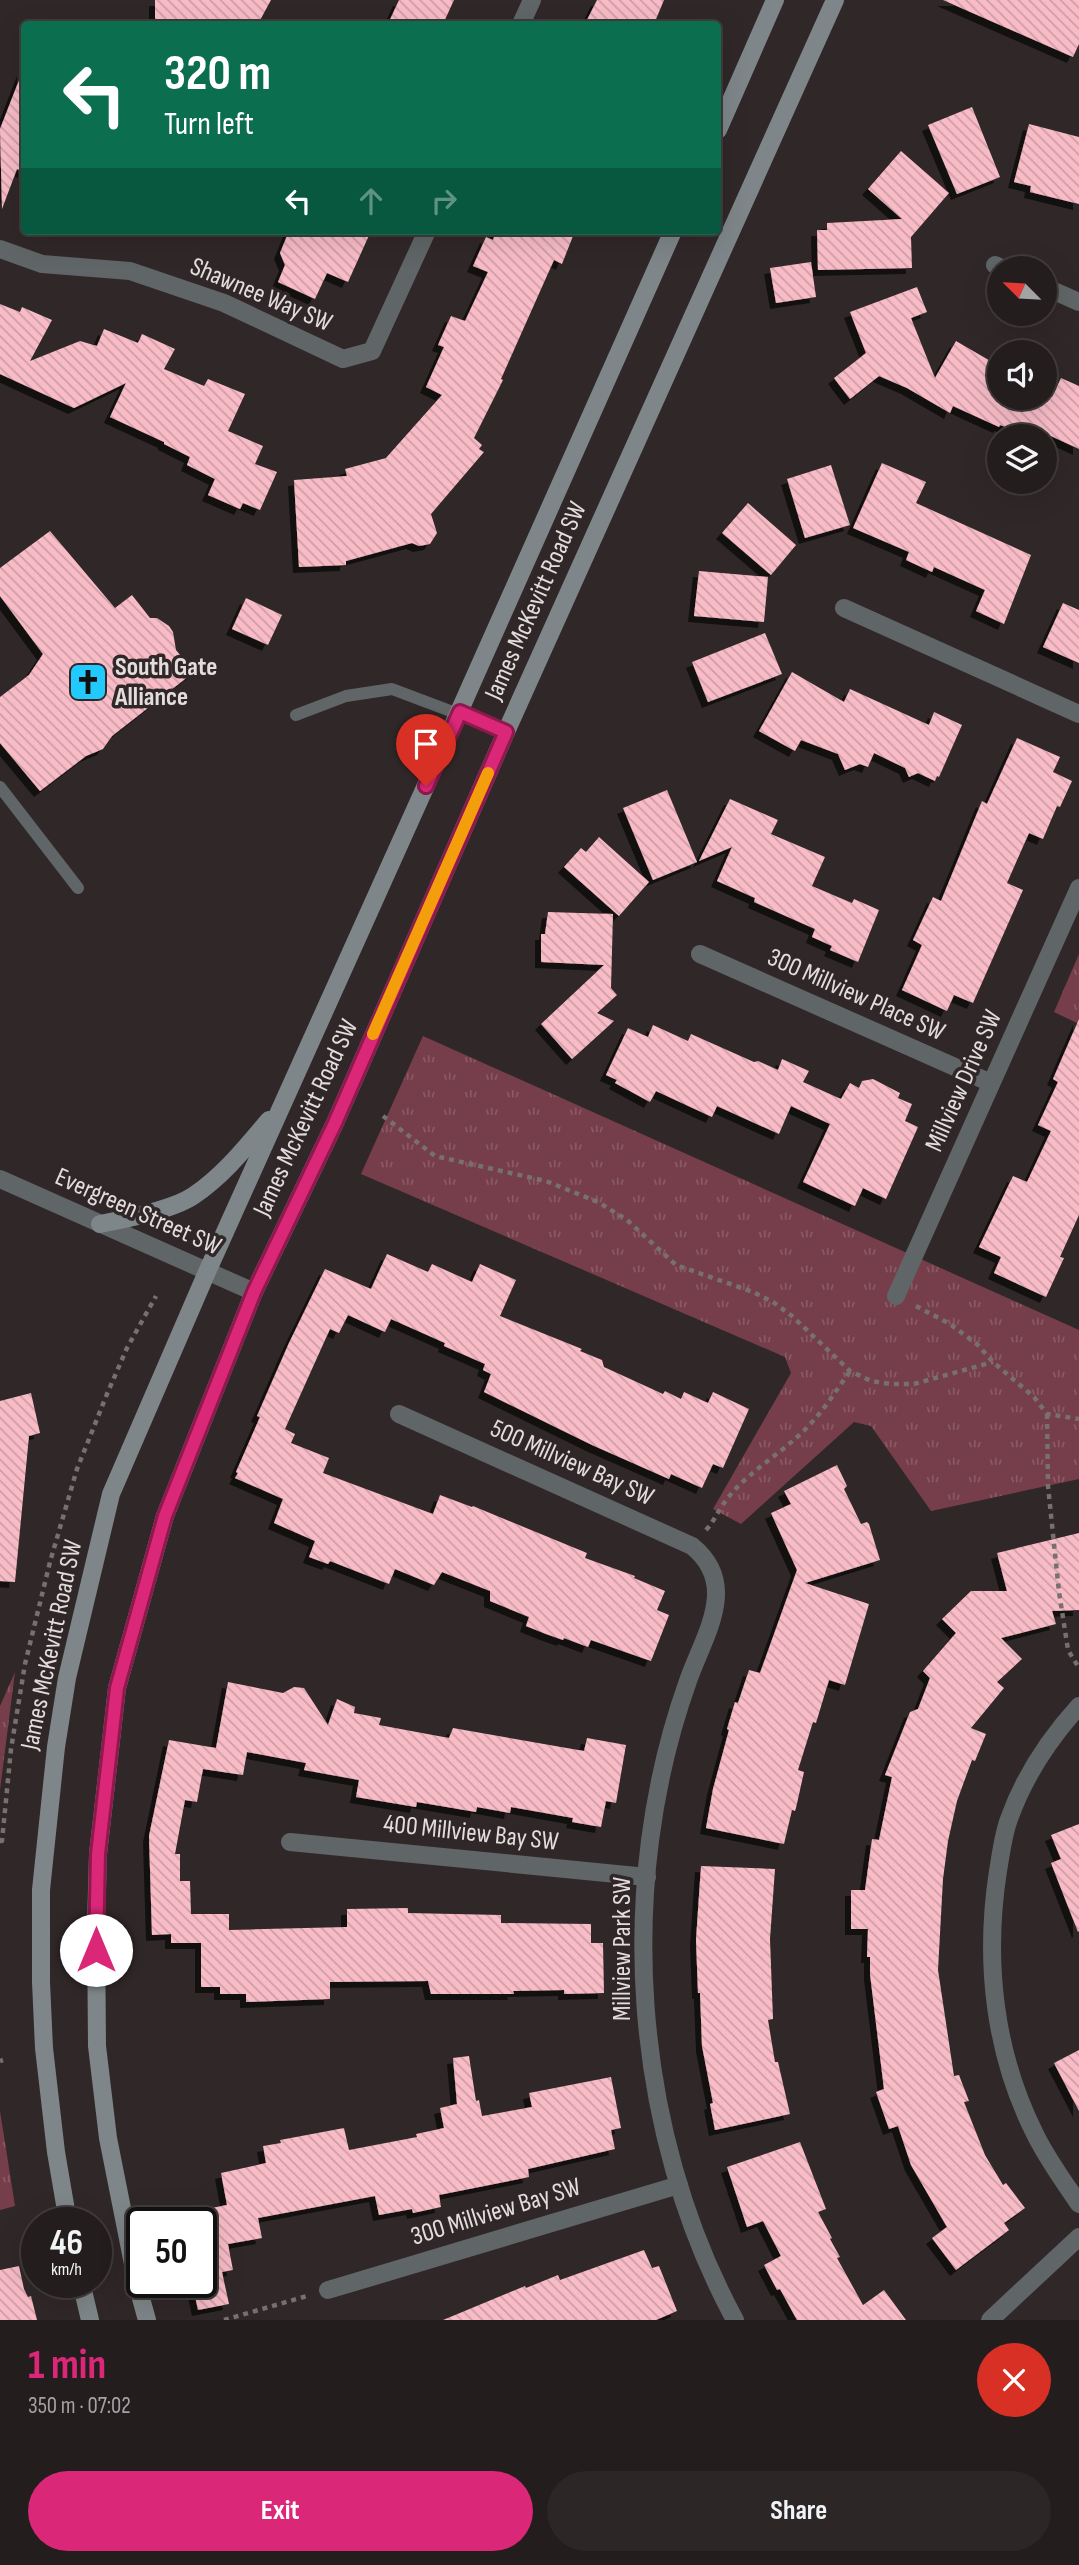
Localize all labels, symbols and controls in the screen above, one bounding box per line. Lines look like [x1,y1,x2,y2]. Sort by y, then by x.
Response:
text: 320 m [164,45,271,104]
icon: left [49,49,140,140]
text: Turn left [164,105,254,144]
icon: left [279,182,317,220]
icon: ahead [352,182,390,220]
icon: right [425,182,463,220]
street label: Shawnee Way SW [185,251,337,339]
north arrow [987,256,1057,326]
map controls [987,256,1057,494]
button: sound [987,340,1057,410]
button: layers [987,424,1057,494]
street label: James McKevitt Road SW [478,497,594,706]
place label: South Gate Alliance [114,652,217,713]
church icon: South Gate Alliance [67,661,109,703]
pin [396,714,456,786]
icon: arrive [407,725,445,763]
street label: 300 Millview Place SW [762,942,950,1048]
street label: Millview Drive SW [919,1005,1009,1157]
street label: James McKevitt Road SW [246,1015,365,1222]
street label: Evergreen Street SW [50,1162,226,1262]
street label: 500 Millview Bay SW [486,1413,658,1513]
street label: James McKevitt Road SW [14,1537,89,1754]
street label: 400 Millview Bay SW [382,1808,560,1858]
street label: Millview Park SW [607,1877,638,2021]
position arrow [59,1913,133,1987]
street label: 300 Millview Bay SW [407,2171,585,2253]
speed limit sign: 50 [126,2207,217,2298]
text: 46 [50,2222,83,2265]
text: km/h [51,2259,82,2280]
text: 1 min [28,2340,106,2391]
button: close [977,2343,1051,2417]
text: 350 m · 07:02 [28,2392,131,2420]
button: Exit [28,2471,533,2551]
button: Share [547,2471,1051,2551]

